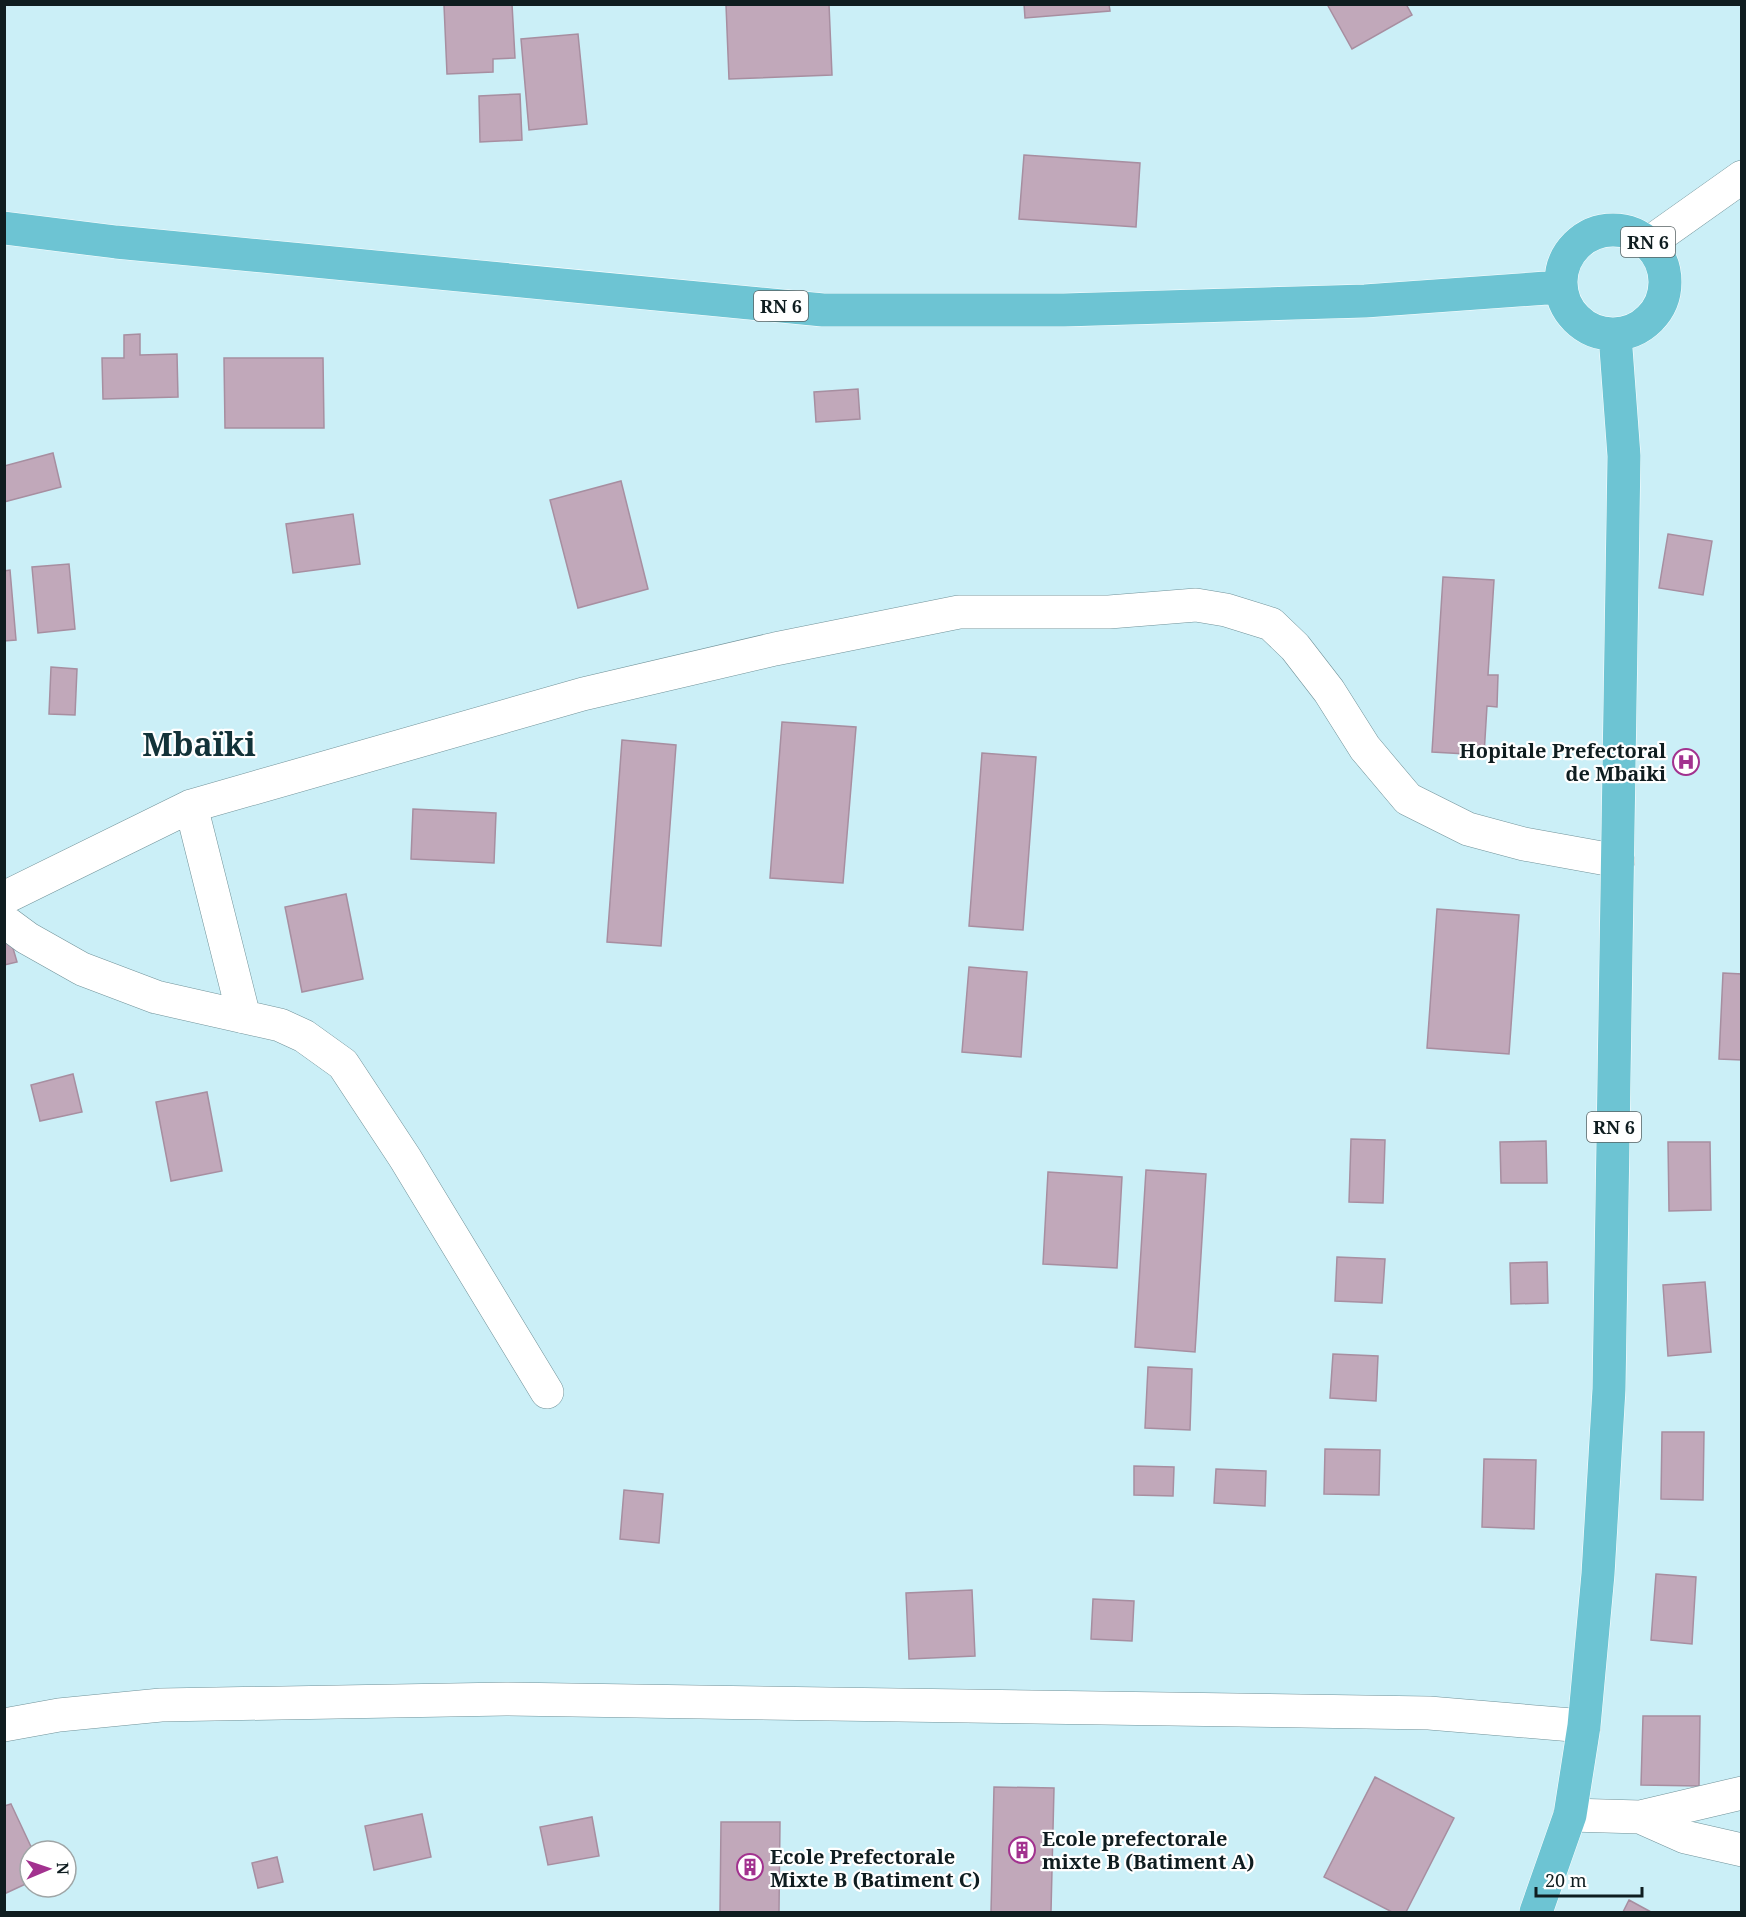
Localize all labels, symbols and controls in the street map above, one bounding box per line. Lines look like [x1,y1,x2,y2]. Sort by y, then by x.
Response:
road number: RN 6 [1621,227,1675,257]
road number: RN 6 [754,291,808,321]
district label: Mbaïki [142,722,256,765]
place label: Hopitale Prefectoral de Mbaiki [1459,737,1666,787]
hospital icon: Hopitale Prefectoral de Mbaiki [1671,747,1701,777]
road number: RN 6 [1587,1112,1641,1142]
place label: Ecole prefectorale mixte B (Batiment A) [1042,1825,1255,1875]
building icon: Ecole prefectorale mixte B (Batiment A) [1007,1835,1037,1865]
north arrow [18,1839,78,1899]
place label: Ecole Prefectorale Mixte B (Batiment C) [770,1843,980,1893]
building icon: Ecole Prefectorale Mixte B (Batiment C) [735,1852,765,1882]
scale bar [1536,1860,1642,1898]
text: N [52,1862,74,1876]
text: 20 m [1545,1868,1587,1892]

